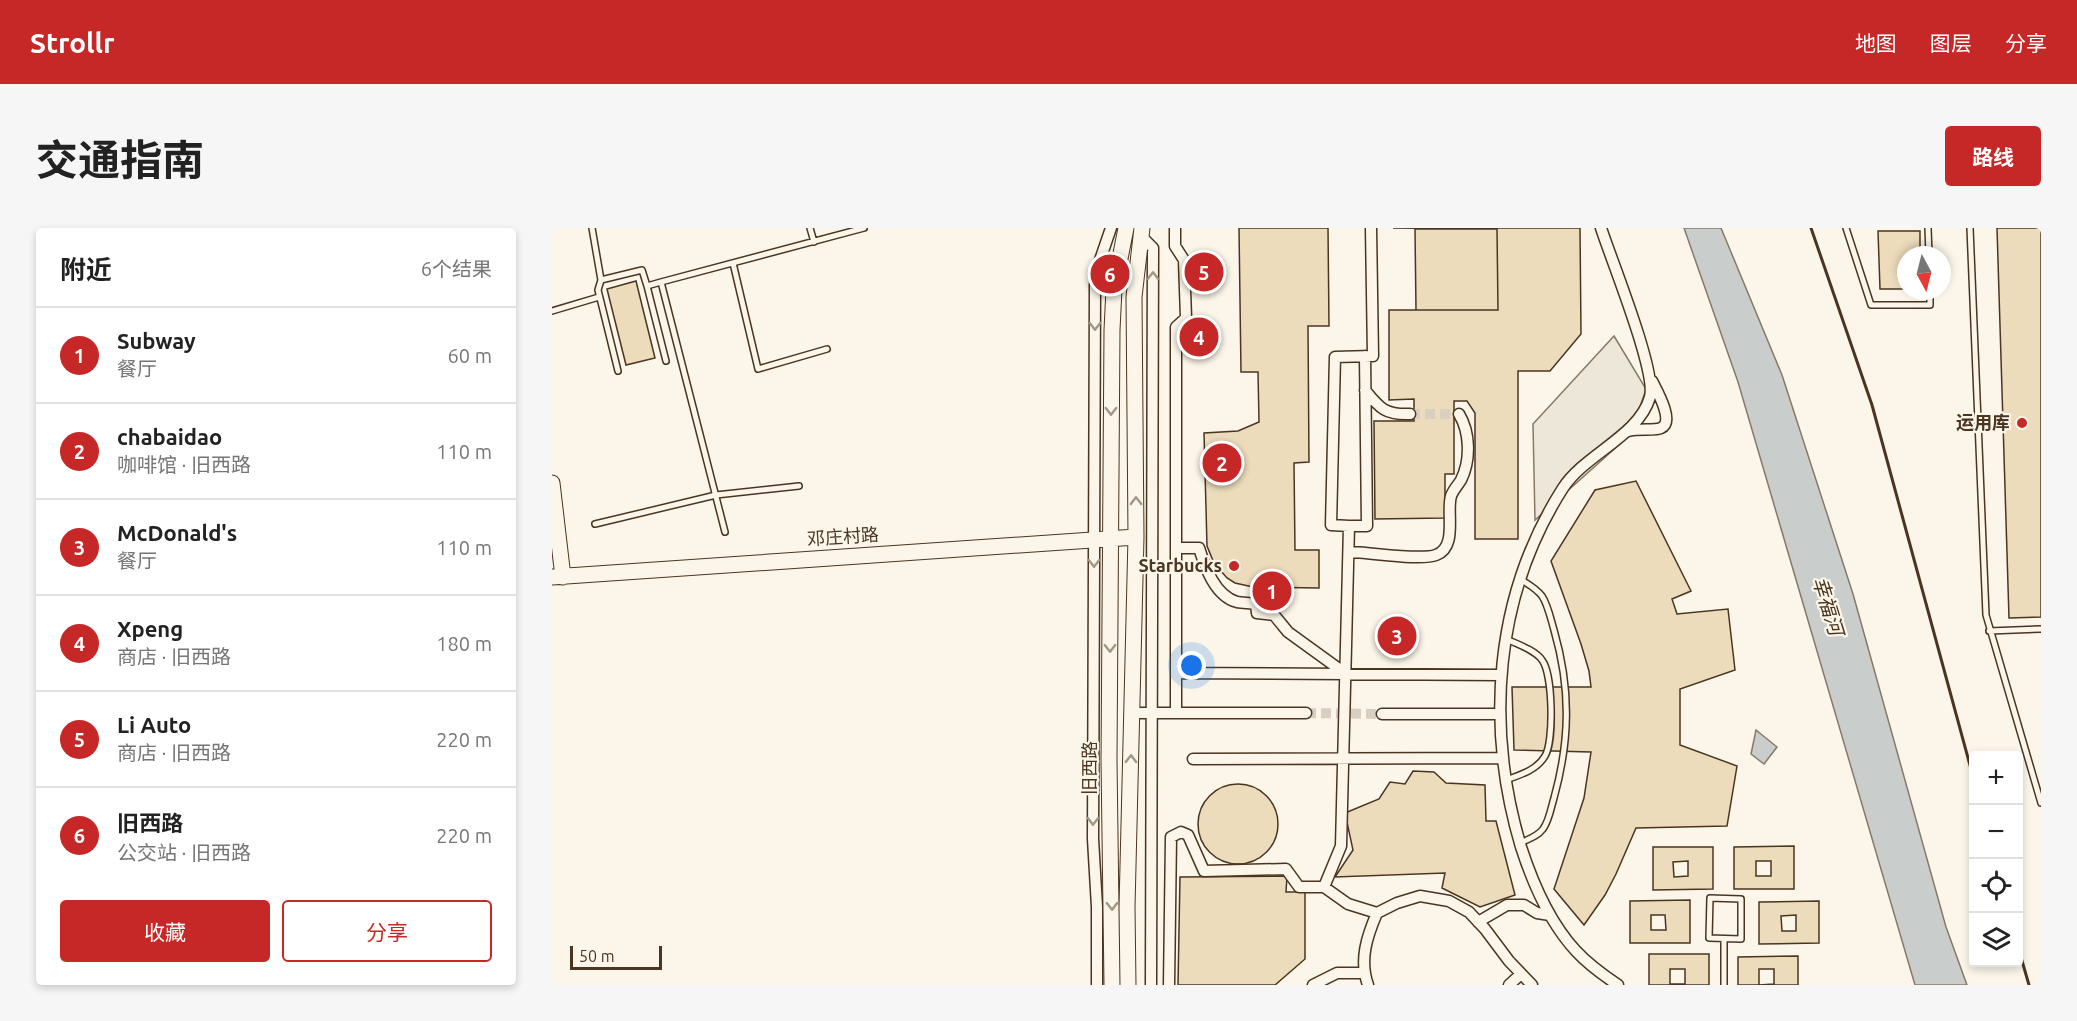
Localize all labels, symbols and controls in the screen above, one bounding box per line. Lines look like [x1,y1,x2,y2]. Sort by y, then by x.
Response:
text: Strollr [30,27,115,58]
text: 地图 [1855,31,1897,55]
text: 图层 [1930,31,1972,55]
text: 分享 [2005,31,2047,55]
button: 路线 [1945,126,2041,186]
text: 交通指南 [36,136,204,183]
north arrow [1897,246,1951,300]
pin: 5 [1184,250,1224,294]
pin: 6 [1090,252,1130,296]
text: 附近 [60,255,112,284]
text: 6个结果 [421,257,492,280]
one-way arrow [1147,271,1159,280]
pin: 4 [1180,314,1218,360]
one-way arrow [1089,322,1101,331]
text: Subway [117,328,196,353]
text: 1 [74,344,85,367]
text: 60 m [448,344,492,367]
text: 餐厅 [117,357,157,380]
one-way arrow [1105,407,1117,416]
place label: 运用库 [1956,412,2010,432]
marker: 运用库 [2015,416,2029,430]
text: chabaidao [117,424,222,449]
text: 2 [74,440,85,463]
text: 110 m [436,440,492,463]
pin: 2 [1202,440,1242,486]
text: 咖啡馆 · 旧西路 [117,453,251,476]
one-way arrow [1130,496,1142,505]
text: McDonald's [117,520,237,545]
street label: 邓庄村路 [806,524,880,548]
text: 3 [74,536,85,559]
text: 110 m [436,536,492,559]
text: 餐厅 [117,549,157,572]
place label: Starbucks [1138,555,1222,575]
one-way arrow [1088,559,1100,568]
marker: Starbucks [1227,559,1241,573]
pin: 1 [1252,568,1292,614]
water label: 幸福河 [1809,574,1849,642]
pin: 3 [1378,614,1416,658]
text: Xpeng [117,616,183,641]
text: 4 [74,632,85,655]
text: 180 m [436,632,492,655]
one-way arrow [1104,644,1117,653]
text: 商店 · 旧西路 [117,645,231,668]
your location [1177,651,1206,680]
text: Li Auto [117,712,191,737]
text: 5 [74,728,85,751]
text: 220 m [436,728,492,751]
text: 商店 · 旧西路 [117,741,231,764]
street label: 旧西路 [1079,741,1099,795]
map controls [1969,751,2023,967]
button: + [1969,751,2023,805]
one-way arrow [1125,754,1137,763]
button: − [1969,805,2023,859]
text: 旧西路 [117,810,183,835]
one-way arrow [1087,817,1099,826]
text: 6 [74,824,85,847]
text: 220 m [436,824,492,847]
text: 公交站 · 旧西路 [117,841,251,864]
button: locate [1969,859,2023,913]
button: 收藏 [60,900,270,962]
button: 分享 [282,900,492,962]
one-way arrow [1106,902,1118,911]
button: layers [1969,913,2023,967]
scale bar [570,943,662,970]
text: 50 m [579,947,615,965]

